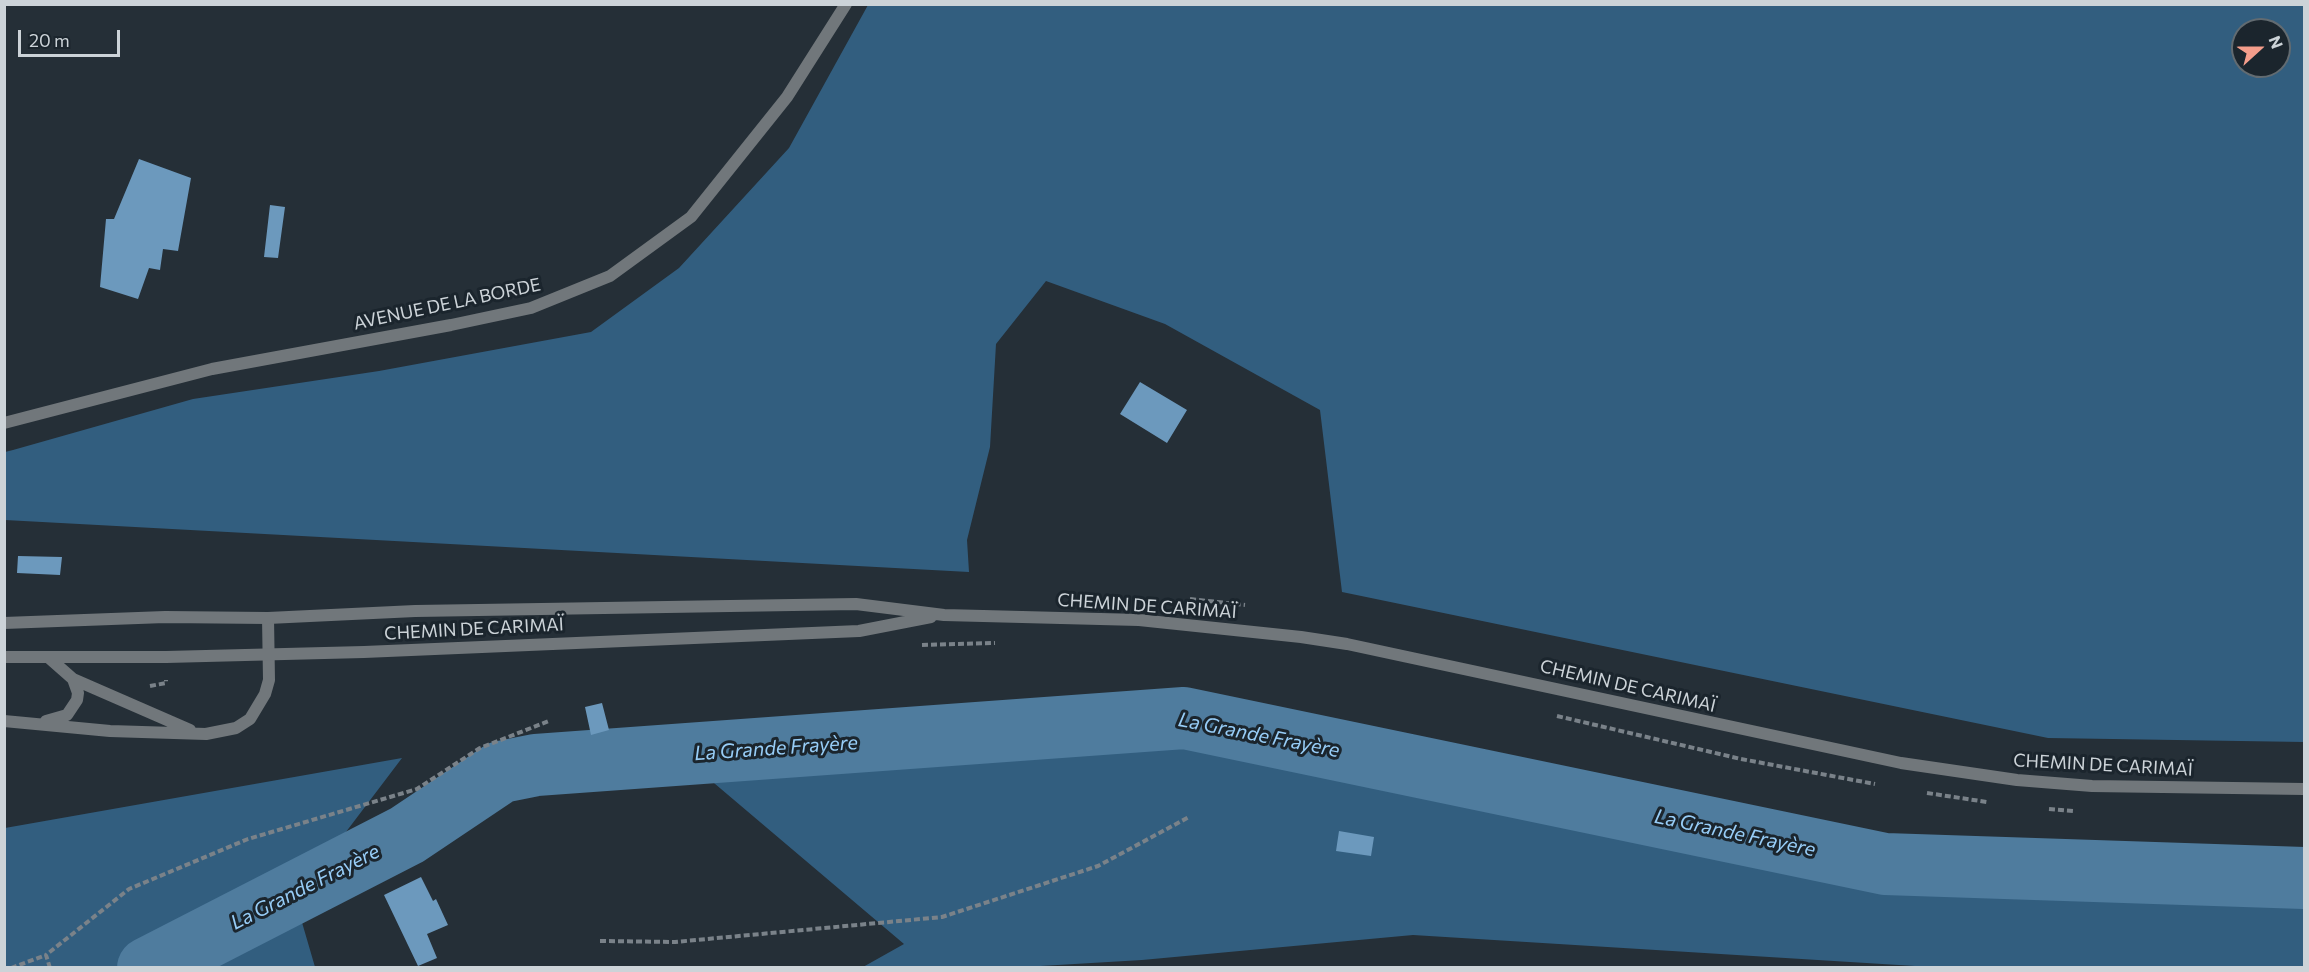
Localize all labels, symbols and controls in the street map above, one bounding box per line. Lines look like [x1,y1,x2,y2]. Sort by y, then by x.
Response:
scale bar [21,18,123,56]
north arrow [2231,18,2291,78]
text: 20 m [29,29,70,51]
text: N [2265,33,2287,51]
street label: AVENUE DE LA BORDE [351,274,543,334]
street label: CHEMIN DE CARIMAÏ [1057,589,1237,623]
street label: CHEMIN DE CARIMAÏ [384,614,564,644]
street label: CHEMIN DE CARIMAÏ [1538,655,1718,717]
water label: La Grande Frayère [1176,708,1342,762]
water label: La Grande Frayère [693,730,859,766]
street label: CHEMIN DE CARIMAÏ [2013,750,2193,780]
water label: La Grande Frayère [1652,804,1818,862]
water label: La Grande Frayère [227,839,383,935]

